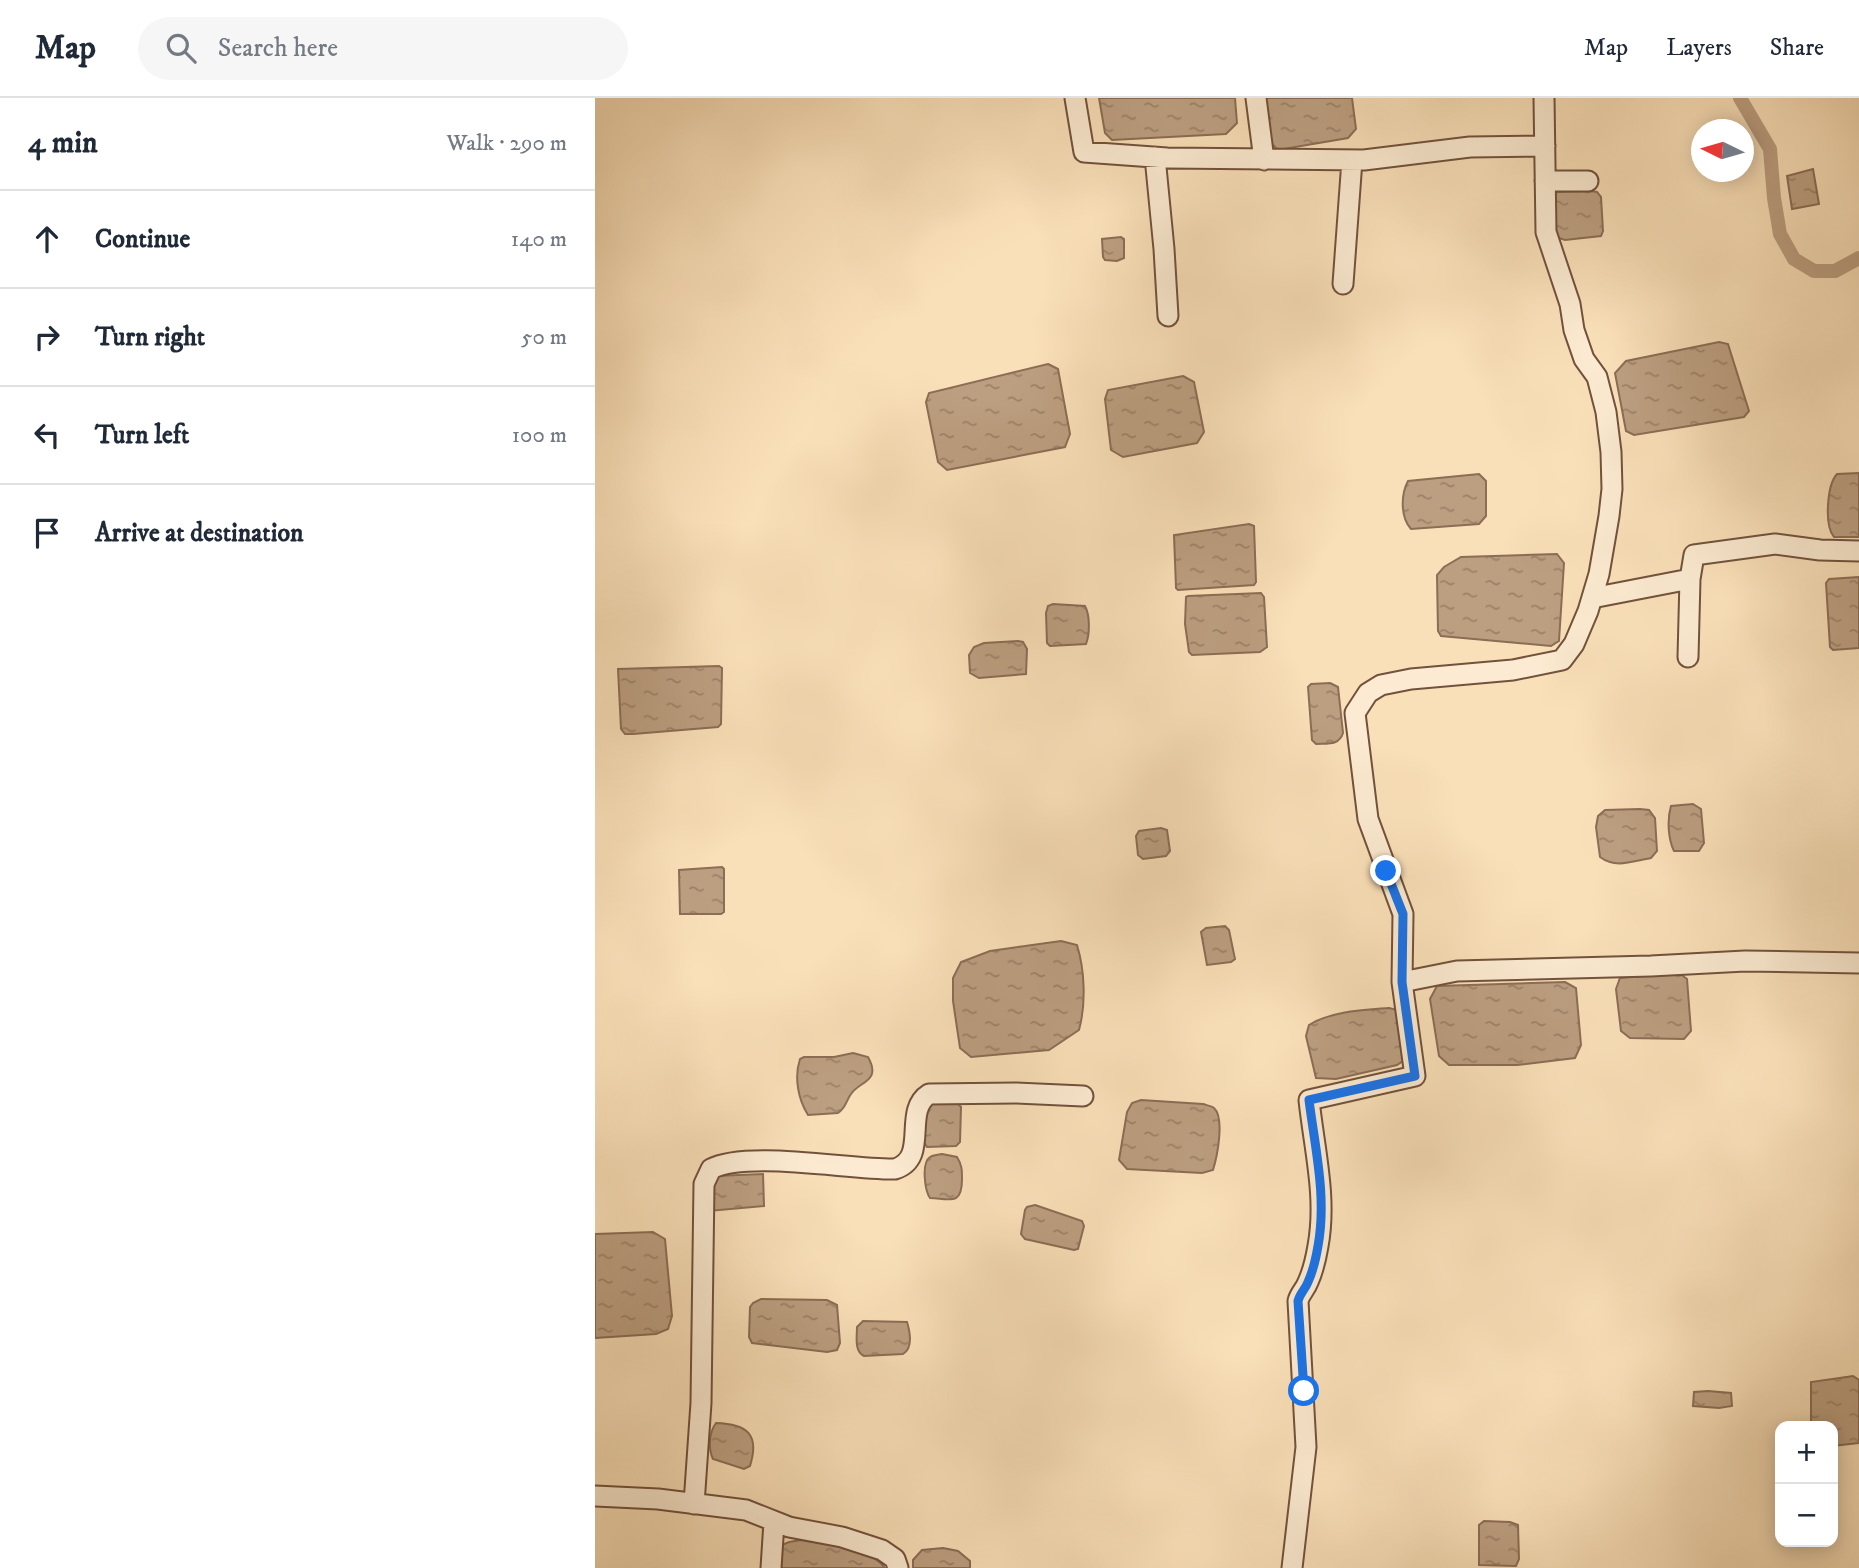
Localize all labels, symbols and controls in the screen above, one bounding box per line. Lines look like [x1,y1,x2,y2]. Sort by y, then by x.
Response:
search box [138,17,628,80]
text: Map [35,28,96,69]
icon: search [162,29,200,67]
text: Search here [218,32,338,65]
text: Map [1584,33,1628,63]
text: Layers [1666,33,1732,63]
text: Share [1770,33,1824,63]
north arrow [1691,119,1754,182]
text: 4 min [28,125,98,162]
text: Walk · 290 m [446,129,567,158]
icon: ahead [28,220,66,258]
text: Continue [95,223,190,256]
text: 140 m [511,225,567,254]
icon: right [28,318,66,356]
text: Turn right [95,321,205,354]
text: 50 m [521,323,567,352]
icon: left [28,416,66,454]
text: Turn left [95,419,189,452]
text: 100 m [512,421,567,450]
icon: arrive [28,514,66,552]
text: Arrive at destination [95,517,304,550]
route end [1370,855,1401,886]
route start [1288,1375,1319,1406]
map controls [1775,1421,1838,1547]
button: + [1775,1421,1838,1484]
button: − [1775,1484,1838,1547]

